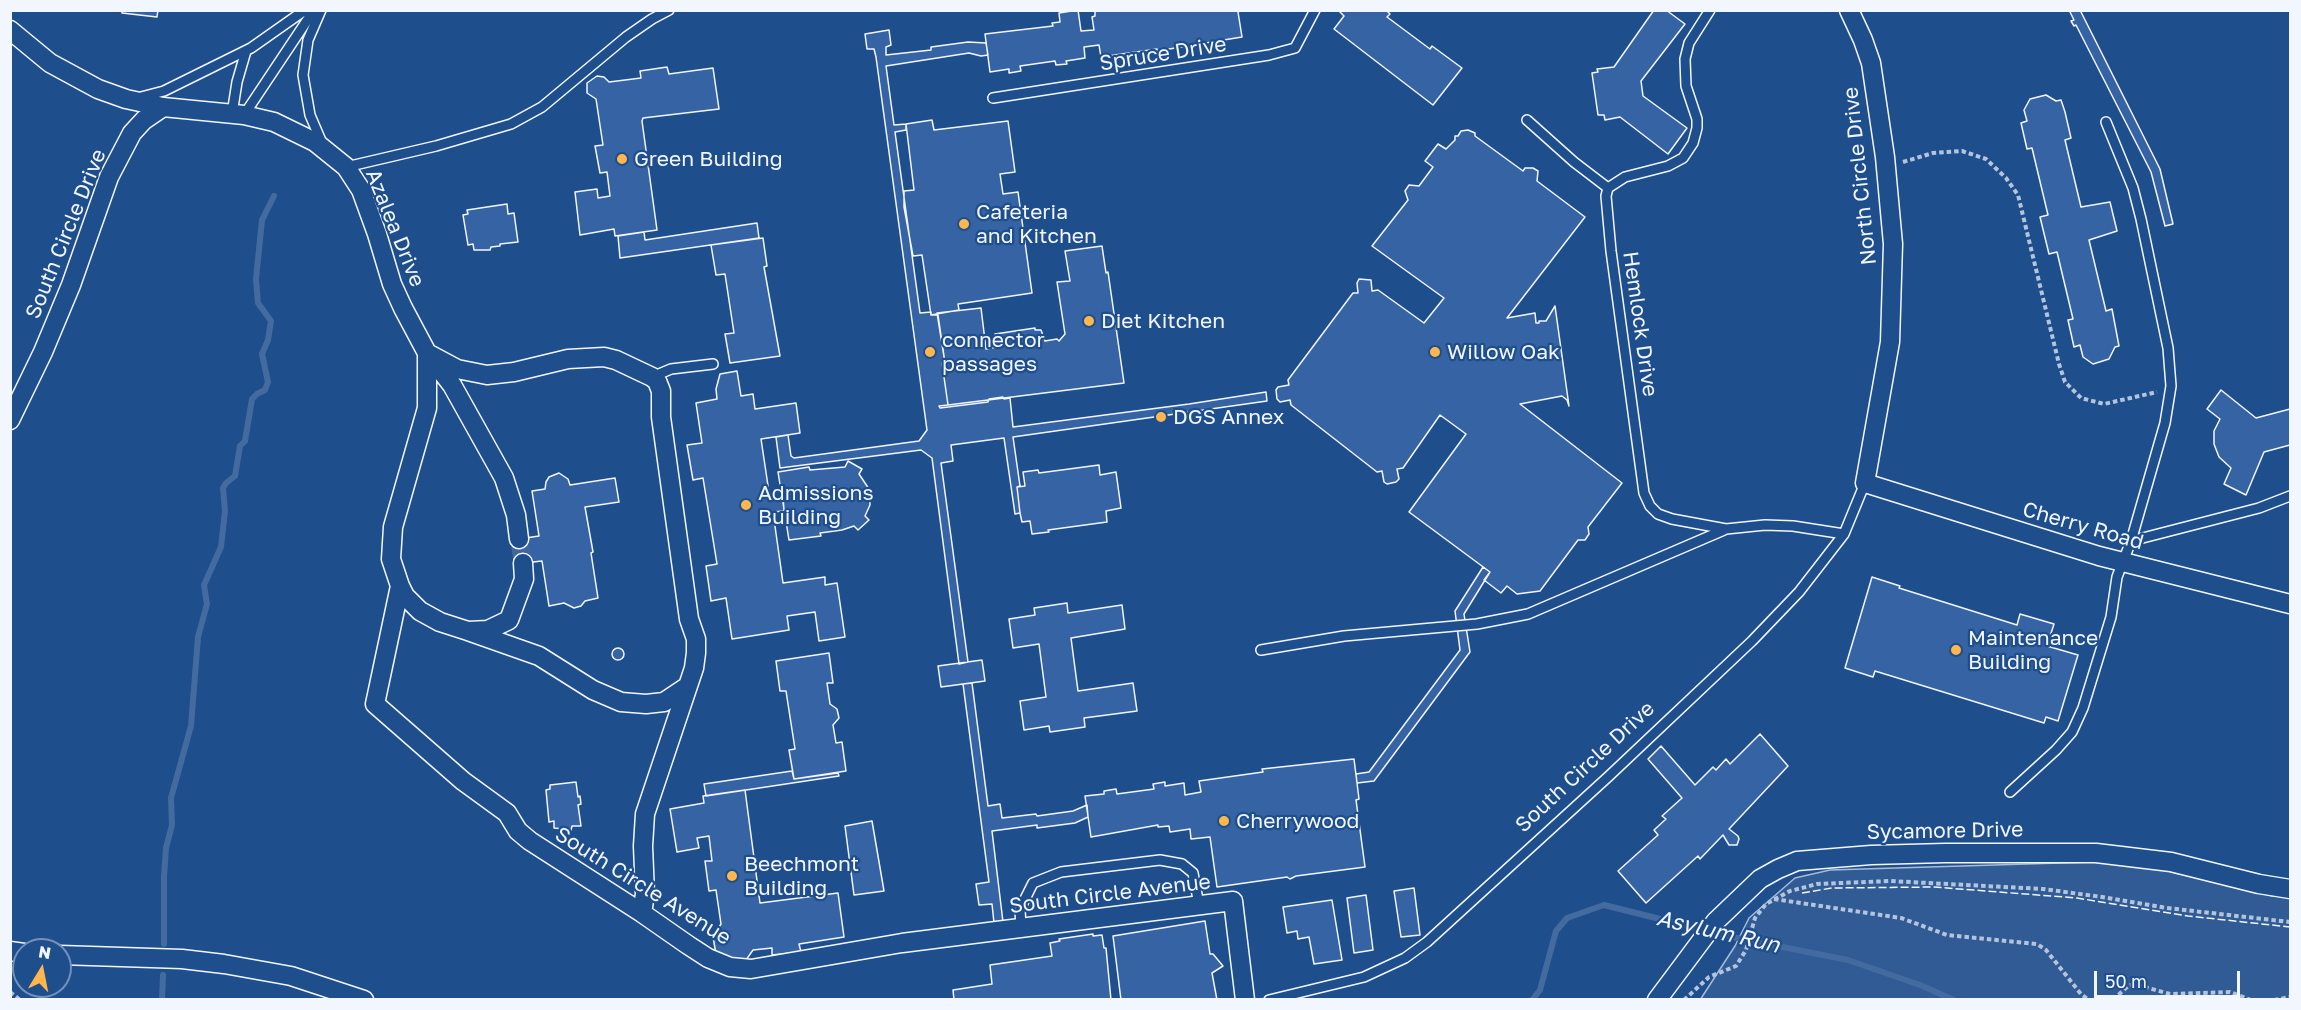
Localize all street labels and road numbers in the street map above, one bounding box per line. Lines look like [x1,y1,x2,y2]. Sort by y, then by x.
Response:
street label: Spruce Drive [1098,32,1228,76]
street label: North Circle Drive [1838,86,1882,266]
street label: South Circle Drive [20,146,112,322]
street label: Azalea Drive [360,165,430,291]
street label: Hemlock Drive [1617,250,1663,398]
street label: Cherry Road [2020,497,2146,555]
street label: South Circle Drive [1510,696,1660,838]
street label: Sycamore Drive [1867,817,2023,845]
street label: South Circle Avenue [550,822,736,950]
street label: South Circle Avenue [1008,869,1212,919]

